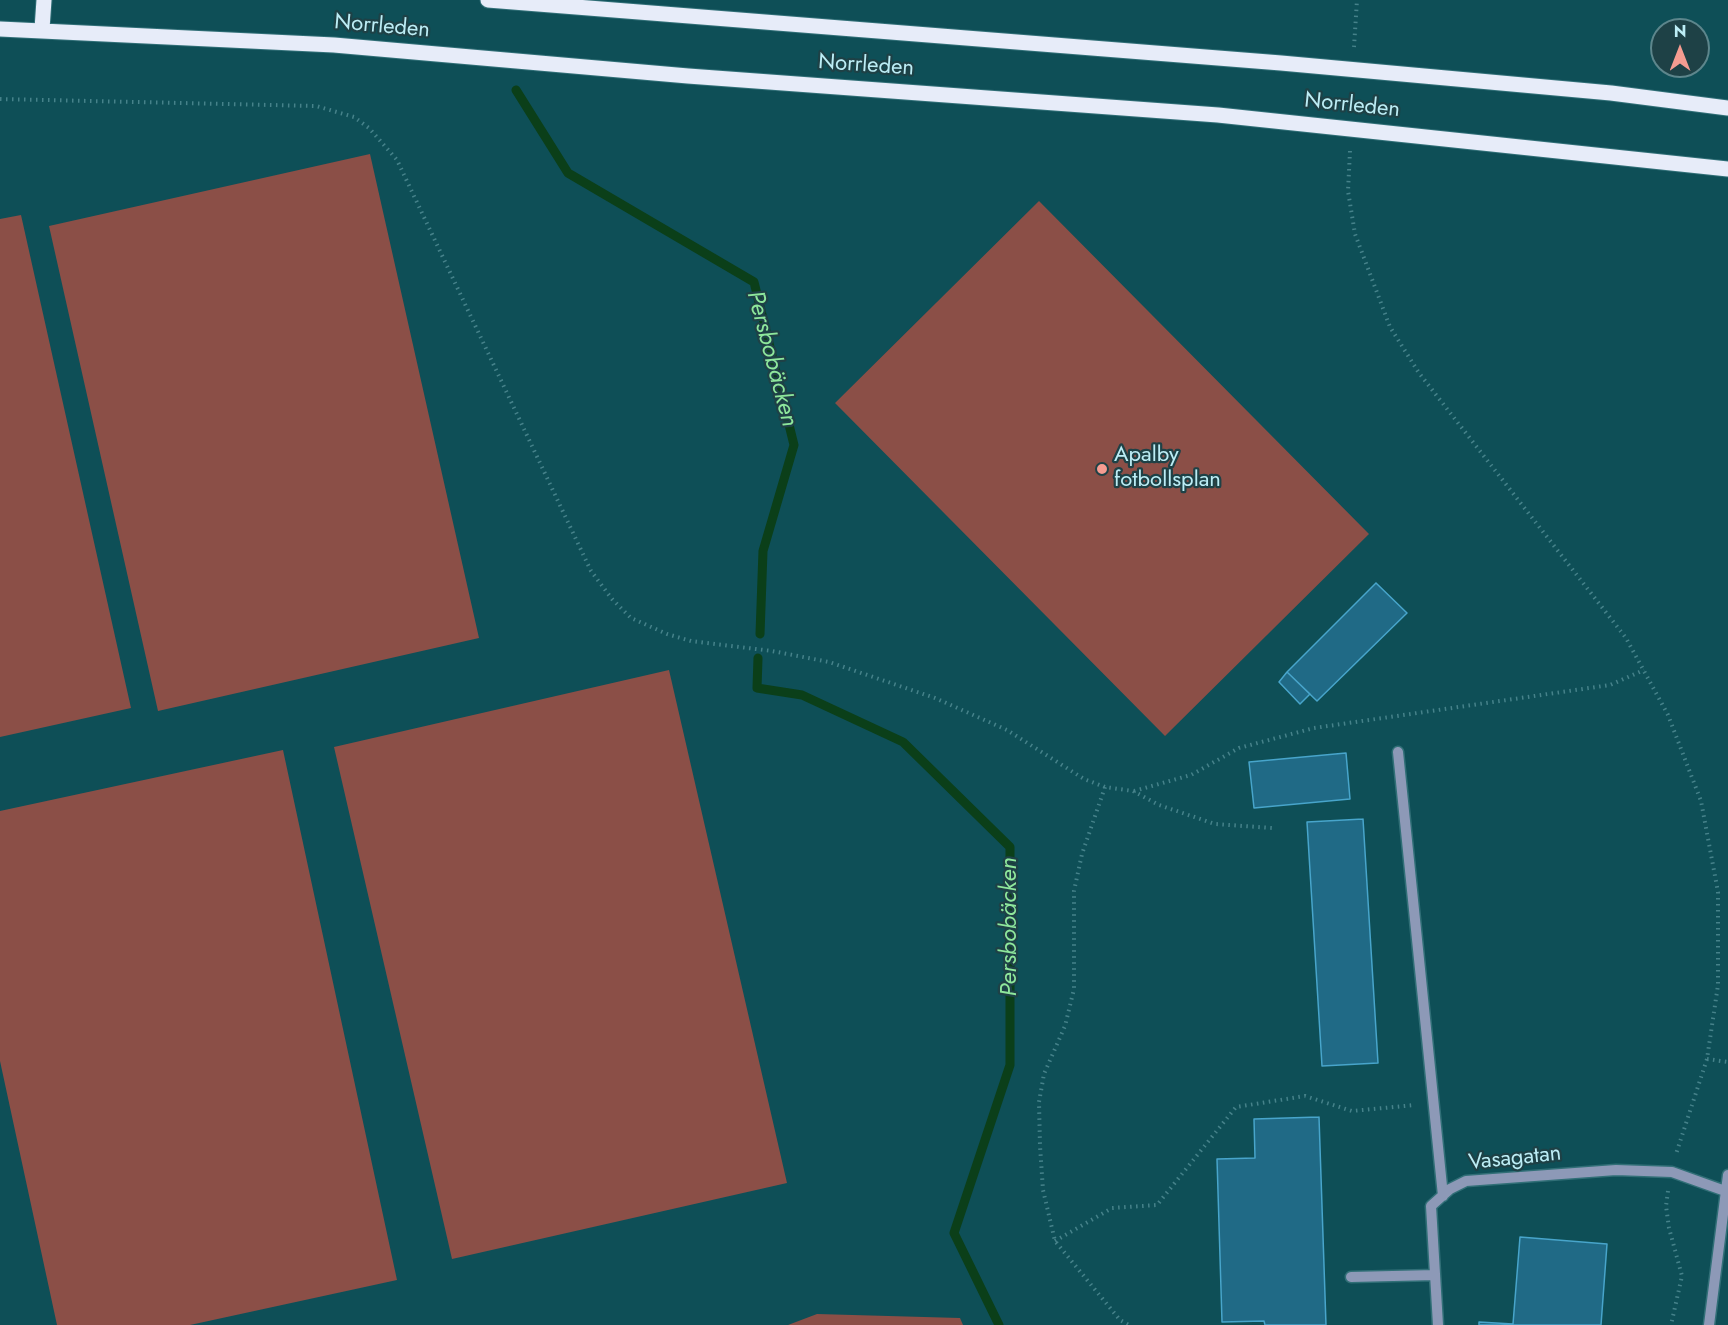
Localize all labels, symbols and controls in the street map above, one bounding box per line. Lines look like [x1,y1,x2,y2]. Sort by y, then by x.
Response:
street label: Norrleden [333,10,431,44]
north arrow [1650,18,1710,78]
text: N [1674,20,1686,43]
street label: Norrleden [817,49,915,83]
street label: Norrleden [1303,88,1401,124]
water label: Persbobäcken [739,288,803,430]
place label: Apalby fotbollsplan [1114,443,1221,494]
marker: Apalby fotbollsplan [1095,462,1109,476]
water label: Persbobäcken [996,857,1024,997]
street label: Vasagatan [1467,1141,1563,1177]

